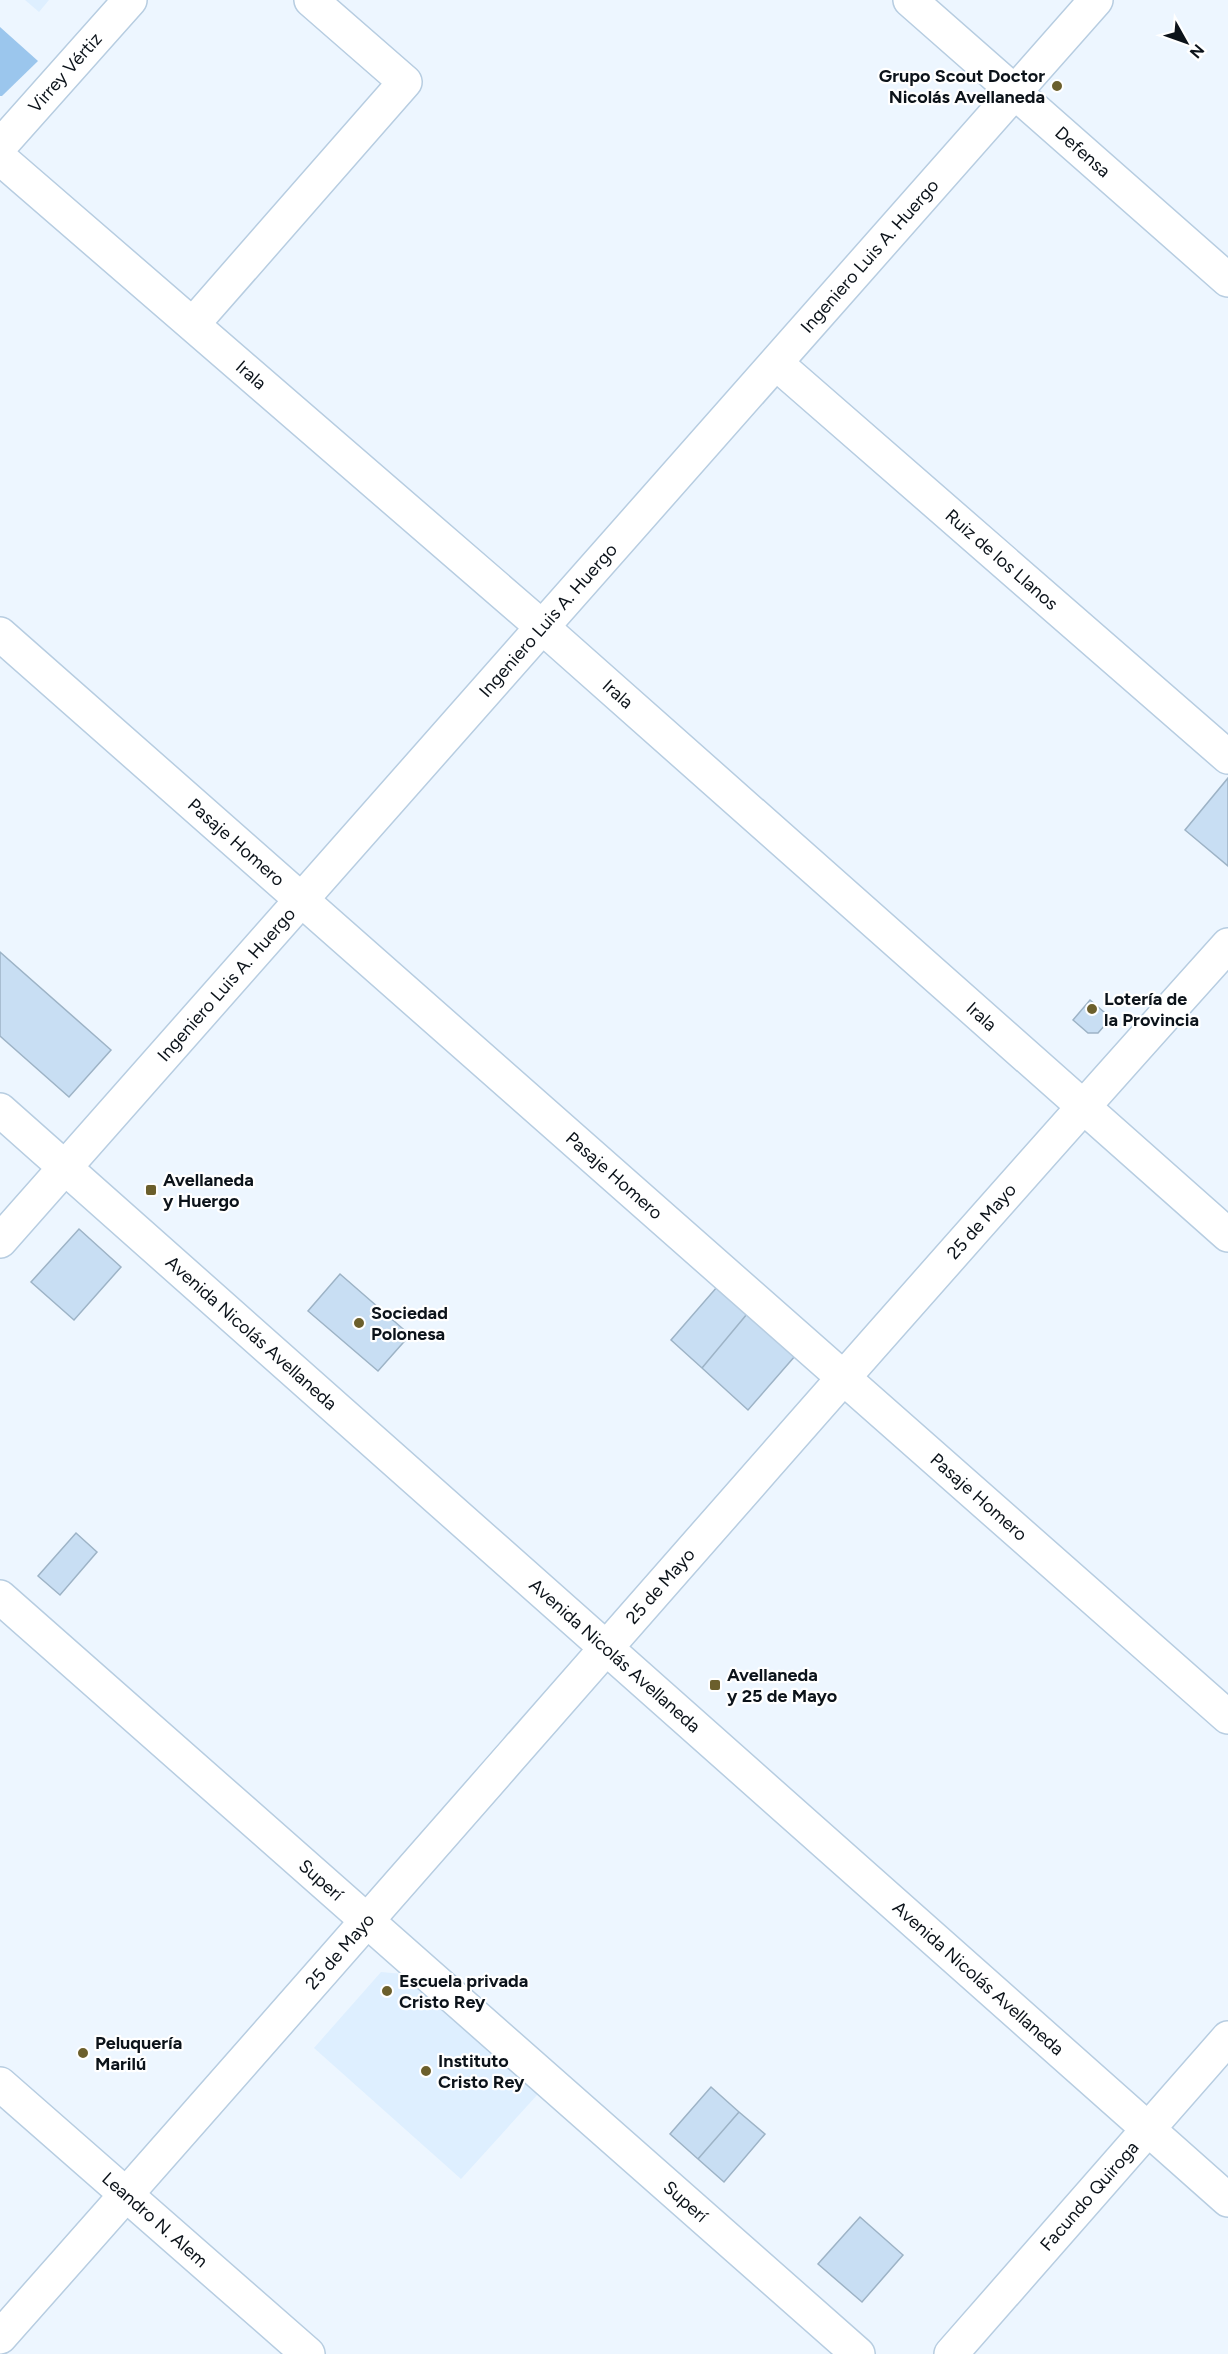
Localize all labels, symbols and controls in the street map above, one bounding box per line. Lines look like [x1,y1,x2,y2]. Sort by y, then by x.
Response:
north arrow [1156,12,1216,72]
street label: Virrey Vértiz [24,28,107,117]
text: N [1186,40,1208,62]
place label: Grupo Scout Doctor Nicolás Avellaneda [879,65,1045,108]
marker: Grupo Scout Doctor Nicolás Avellaneda [1050,79,1064,93]
street label: Defensa [1050,122,1115,182]
street label: Ingeniero Luis A. Huergo [796,175,944,338]
street label: Irala [231,356,271,394]
street label: Ruiz de los Llanos [941,505,1063,615]
street label: Ingeniero Luis A. Huergo [474,539,622,702]
street label: Irala [598,675,638,713]
street label: Pasaje Homero [183,794,289,891]
street label: Ingeniero Luis A. Huergo [153,903,300,1066]
place label: Lotería de la Provincia [1104,988,1199,1031]
street label: Irala [962,997,1001,1036]
marker: Lotería de la Provincia [1085,1002,1099,1016]
street label: Pasaje Homero [561,1127,667,1224]
place label: Avellaneda y Huergo [163,1169,254,1212]
street label: 25 de Mayo [942,1179,1021,1264]
marker: Avellaneda y Huergo [144,1183,158,1197]
street label: Avenida Nicolás Avellaneda [161,1251,341,1415]
place label: Sociedad Polonesa [371,1302,448,1345]
marker: Sociedad Polonesa [352,1316,366,1330]
street label: Pasaje Homero [926,1449,1032,1546]
street label: 25 de Mayo [621,1544,700,1629]
street label: Avenida Nicolás Avellaneda [525,1574,705,1737]
place label: Avellaneda y 25 de Mayo [727,1664,837,1707]
marker: Avellaneda y 25 de Mayo [708,1678,722,1692]
street label: Superí [294,1855,348,1906]
street label: Avenida Nicolás Avellaneda [888,1897,1068,2060]
street label: 25 de Mayo [301,1909,379,1994]
place label: Escuela privada Cristo Rey [399,1970,528,2013]
marker: Escuela privada Cristo Rey [380,1984,394,1998]
place label: Peluquería Marilú [95,2032,182,2075]
marker: Peluquería Marilú [76,2046,90,2060]
place label: Instituto Cristo Rey [438,2050,525,2093]
marker: Instituto Cristo Rey [419,2064,433,2078]
street label: Facundo Quiroga [1035,2137,1143,2256]
street label: Leandro N. Alem [97,2168,212,2272]
street label: Superí [659,2176,713,2228]

